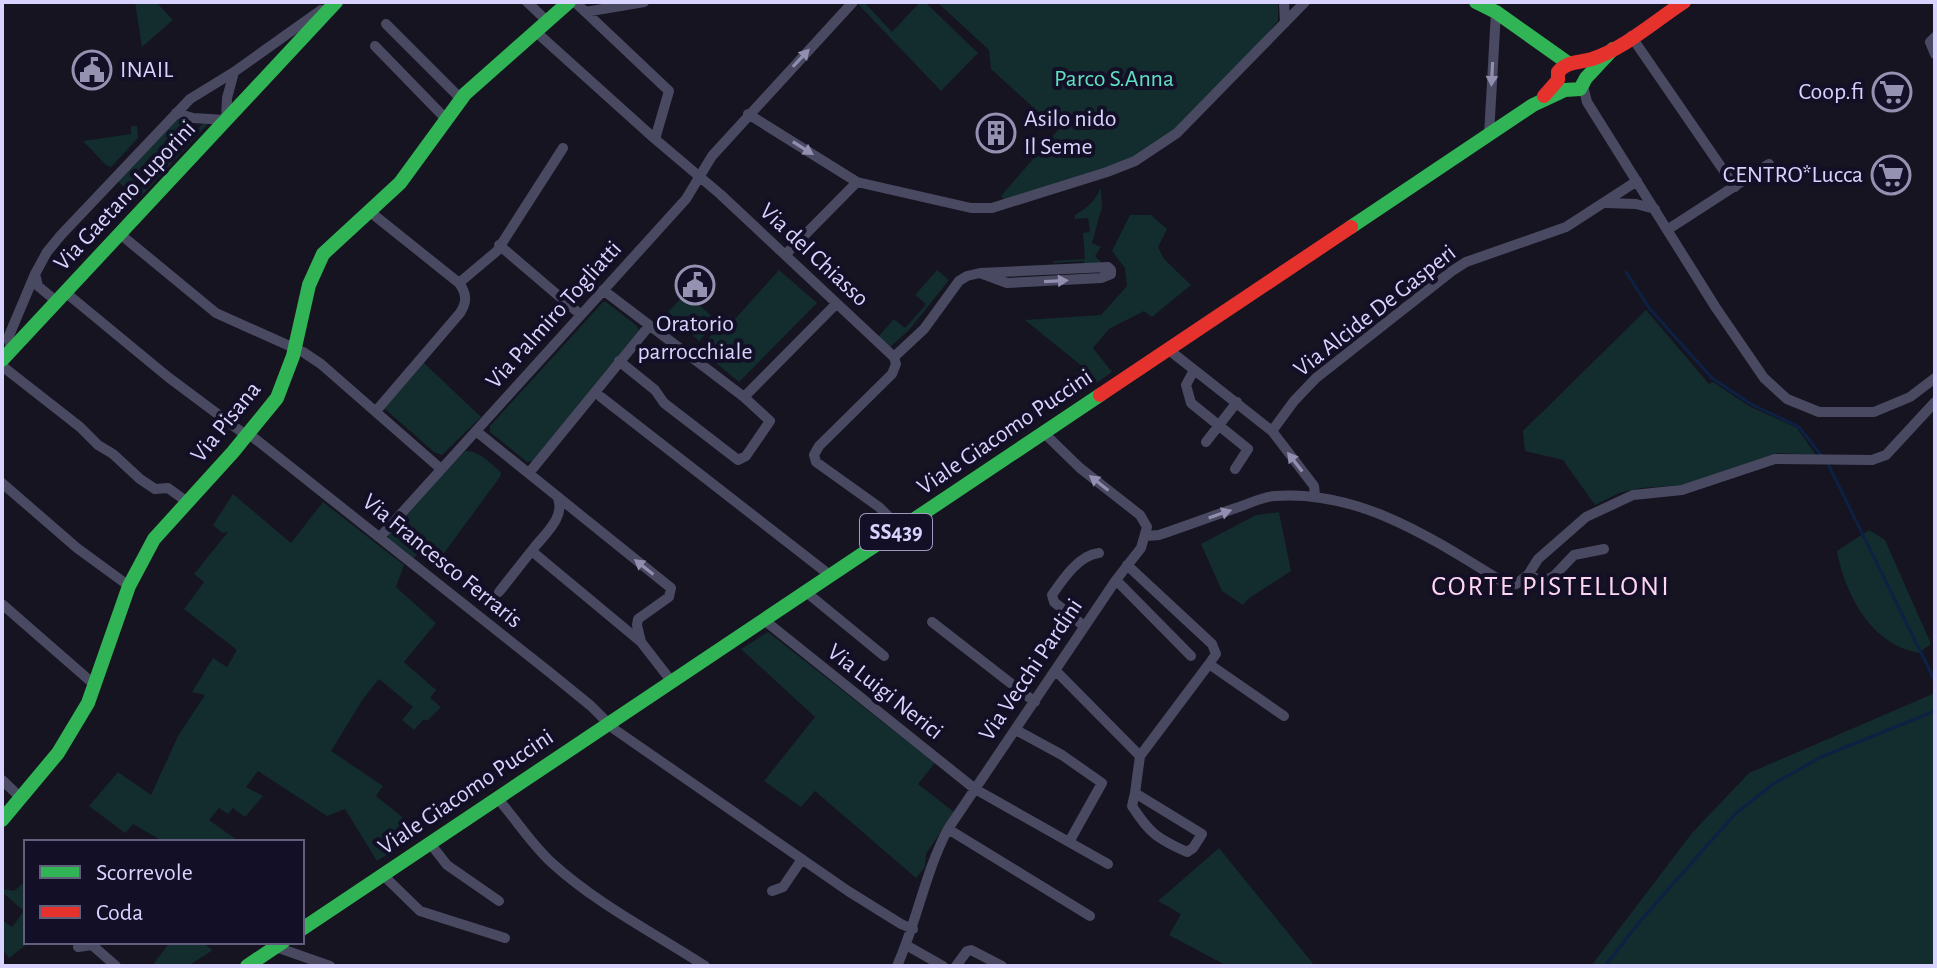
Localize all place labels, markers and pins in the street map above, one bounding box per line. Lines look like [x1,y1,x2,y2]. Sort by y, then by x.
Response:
public building icon: INAIL [71,49,113,91]
place label: INAIL [120,58,173,82]
supermarket icon: Coop.fi [1871,71,1913,113]
place label: Coop.fi [1799,80,1864,104]
place label: Asilo nido Il Seme [1024,107,1117,159]
building icon: Asilo nido Il Seme [975,112,1017,154]
supermarket icon: CENTRO*Lucca [1870,154,1912,196]
place label: CENTRO*Lucca [1723,163,1863,187]
public building icon: Oratorio parrocchiale [674,264,716,306]
place label: Oratorio parrocchiale [637,312,753,364]

